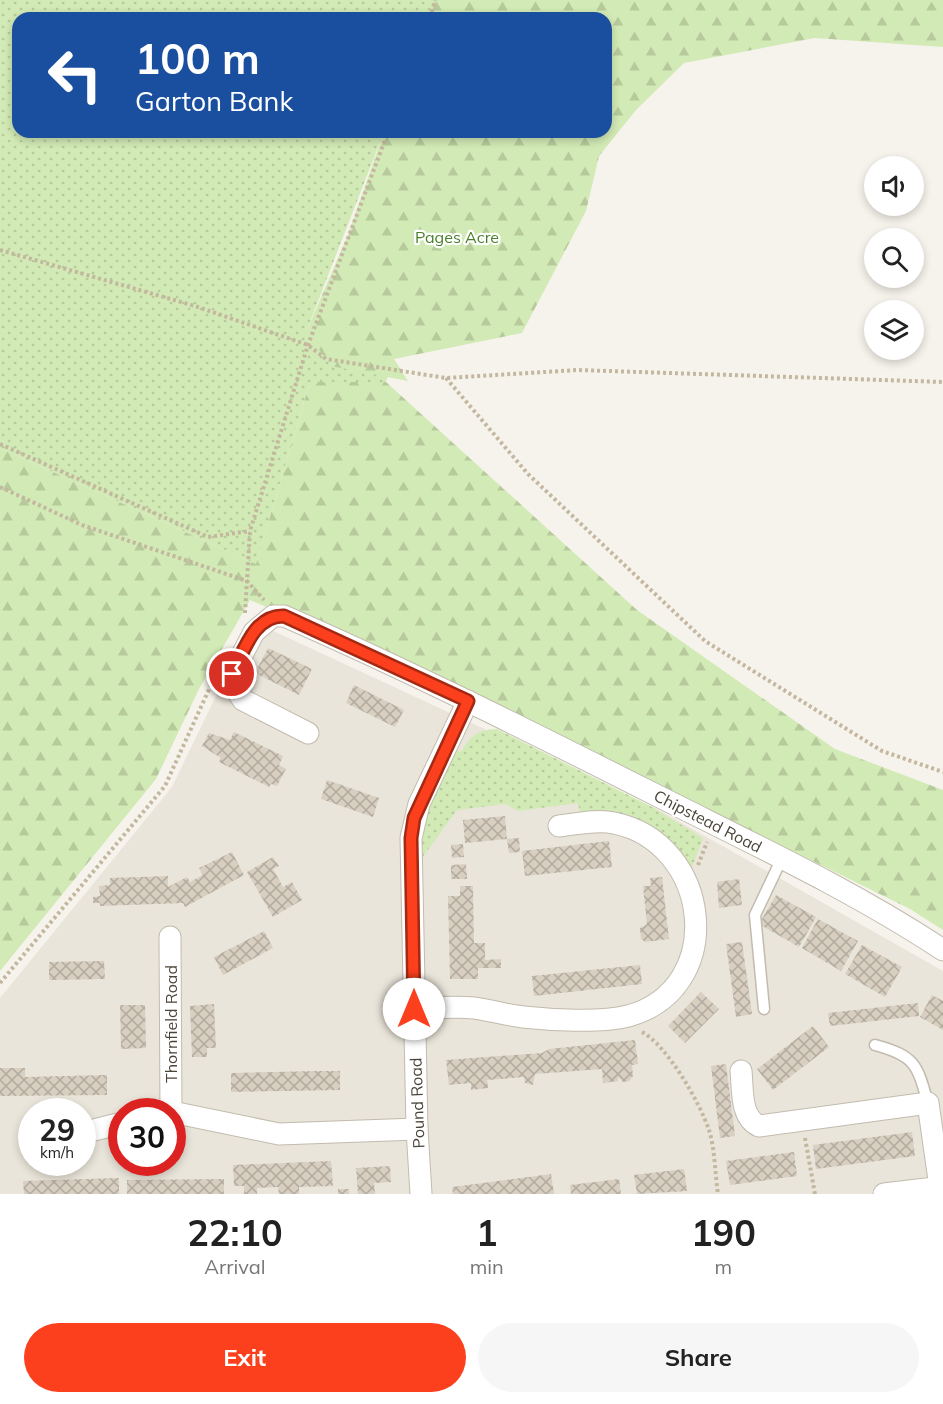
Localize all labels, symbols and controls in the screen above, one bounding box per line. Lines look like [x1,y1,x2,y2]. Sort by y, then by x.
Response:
text: 100 m [135,32,260,85]
icon: left [36,36,114,114]
text: Garton Bank [135,84,293,118]
map controls [864,156,924,360]
button: sound [864,156,924,216]
park label: Pages Acre [415,227,499,247]
button: search [864,228,924,288]
button: layers [864,300,924,360]
pin [206,648,257,699]
icon: arrive [215,657,248,690]
street label: Chipstead Road [651,785,765,857]
street label: Thornfield Road [161,965,181,1083]
position arrow [382,977,446,1041]
street label: Pound Road [405,1057,429,1149]
speed limit sign: 30 [108,1098,186,1176]
text: 29 [39,1111,75,1149]
text: km/h [40,1143,74,1162]
text: 22:10 [187,1210,283,1255]
text: 1 [476,1210,498,1255]
text: 190 [691,1210,756,1255]
text: Arrival [204,1254,265,1279]
text: min [470,1254,504,1279]
text: m [715,1254,732,1279]
button: Exit [24,1323,466,1392]
button: Share [478,1323,919,1392]

